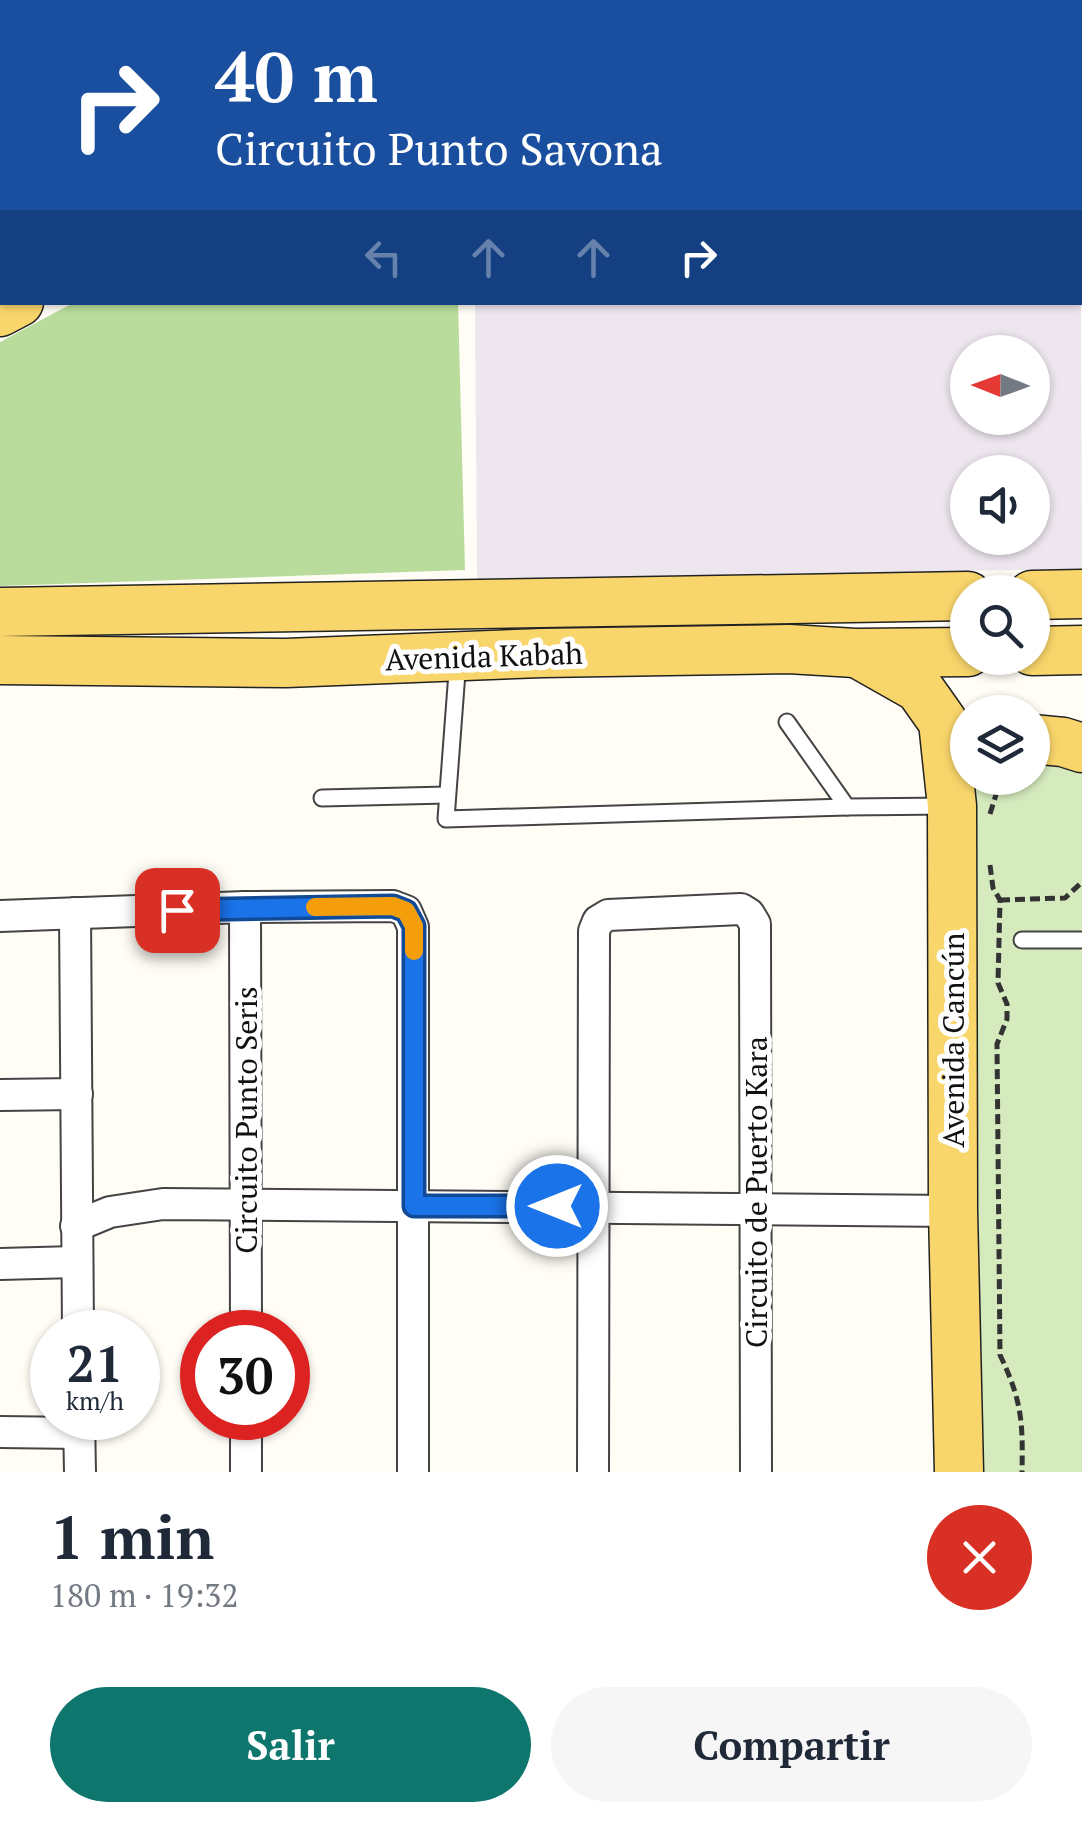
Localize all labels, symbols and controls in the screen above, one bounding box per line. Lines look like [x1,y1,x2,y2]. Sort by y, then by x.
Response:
text: 40 m [215,29,378,122]
icon: right [50,40,180,170]
text: Circuito Punto Savona [215,118,663,178]
icon: left [356,230,411,285]
icon: ahead [461,230,516,285]
icon: ahead [566,230,621,285]
icon: right [671,230,726,285]
north arrow [950,335,1050,435]
map controls [950,335,1050,795]
button: sound [950,455,1050,555]
button: search [950,575,1050,675]
street label: Avenida Kabah [385,633,584,679]
button: layers [950,695,1050,795]
pin [135,868,220,953]
icon: arrive [150,883,205,938]
street label: Avenida Cancún [933,932,973,1148]
street label: Circuito Punto Seris [226,986,266,1254]
street label: Circuito de Puerto Kara [736,1036,776,1348]
position arrow [505,1154,609,1258]
speed limit sign: 30 [180,1310,310,1440]
text: 21 [67,1330,123,1396]
text: km/h [66,1384,124,1417]
text: 1 min [50,1497,214,1576]
button: close [927,1505,1032,1610]
text: 180 m · 19:32 [50,1574,238,1616]
button: Salir [50,1687,531,1802]
button: Compartir [551,1687,1032,1802]

